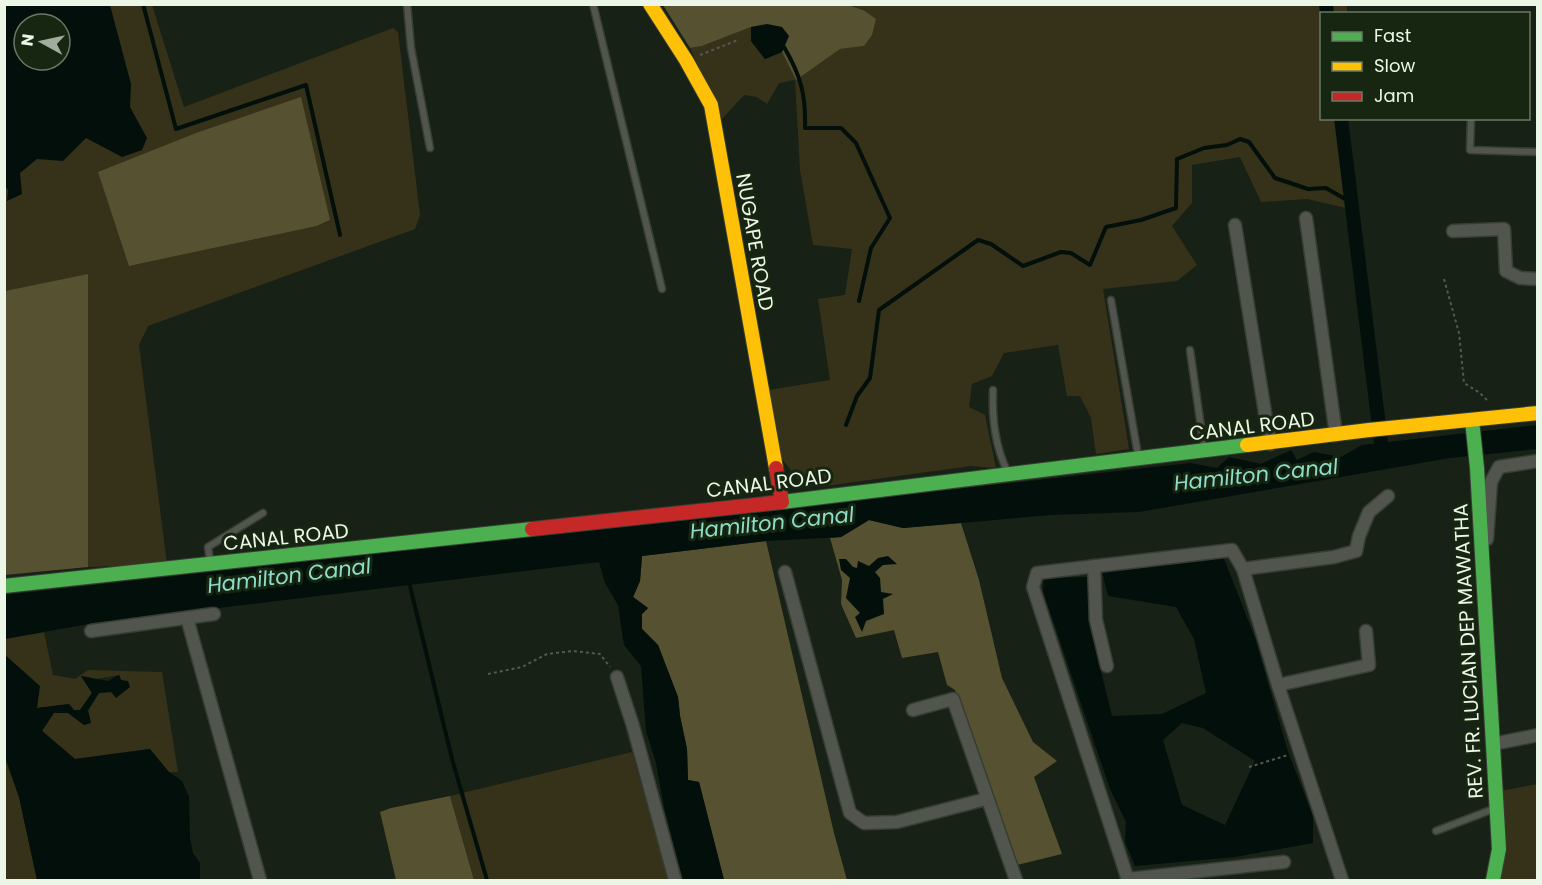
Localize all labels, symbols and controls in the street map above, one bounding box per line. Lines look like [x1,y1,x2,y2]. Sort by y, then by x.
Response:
north arrow [12,12,72,72]
legend [1320,12,1530,120]
text: Fast [1374,23,1411,48]
text: N [15,32,40,48]
text: Slow [1374,53,1416,78]
text: Jam [1374,83,1414,108]
street label: NUGAPE ROAD [729,171,781,313]
street label: CANAL ROAD [1188,404,1316,448]
water label: Hamilton Canal [1173,451,1340,498]
street label: CANAL ROAD [705,461,833,505]
water label: Hamilton Canal [689,499,856,546]
street label: REV. FR. LUCIAN DEP MAWATHA [1446,503,1490,799]
street label: CANAL ROAD [222,516,350,558]
water label: Hamilton Canal [205,551,373,600]

